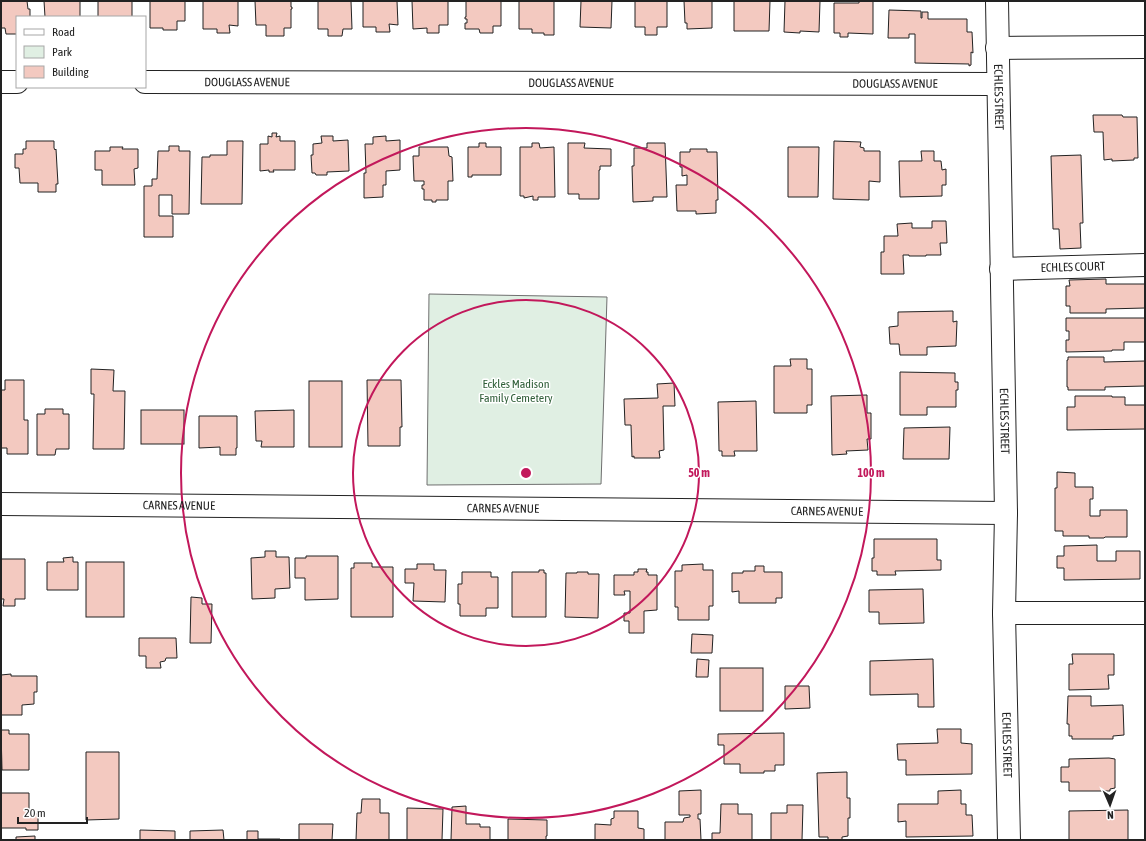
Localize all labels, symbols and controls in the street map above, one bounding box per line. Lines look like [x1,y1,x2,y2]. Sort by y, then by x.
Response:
legend [16,16,146,88]
text: Road [52,25,75,39]
text: Park [52,45,73,59]
street label: ECHLES STREET [991,64,1006,131]
text: Building [52,65,90,79]
street label: DOUGLASS AVENUE [204,75,290,89]
street label: DOUGLASS AVENUE [528,76,614,90]
street label: DOUGLASS AVENUE [852,77,938,91]
street label: ECHLES COURT [1041,259,1106,275]
park label: Eckles Madison Family Cemetery [479,377,553,405]
street label: ECHLES STREET [997,388,1012,455]
centre of rings [519,466,533,480]
text: 50 m [688,466,710,480]
text: 100 m [857,466,885,480]
street label: CARNES AVENUE [143,498,215,513]
street label: CARNES AVENUE [467,501,539,516]
street label: CARNES AVENUE [791,504,863,519]
street label: ECHLES STREET [999,712,1015,779]
north arrow [1090,785,1130,825]
scale bar [18,799,87,825]
text: 20 m [24,806,46,820]
text: N [1107,809,1114,821]

